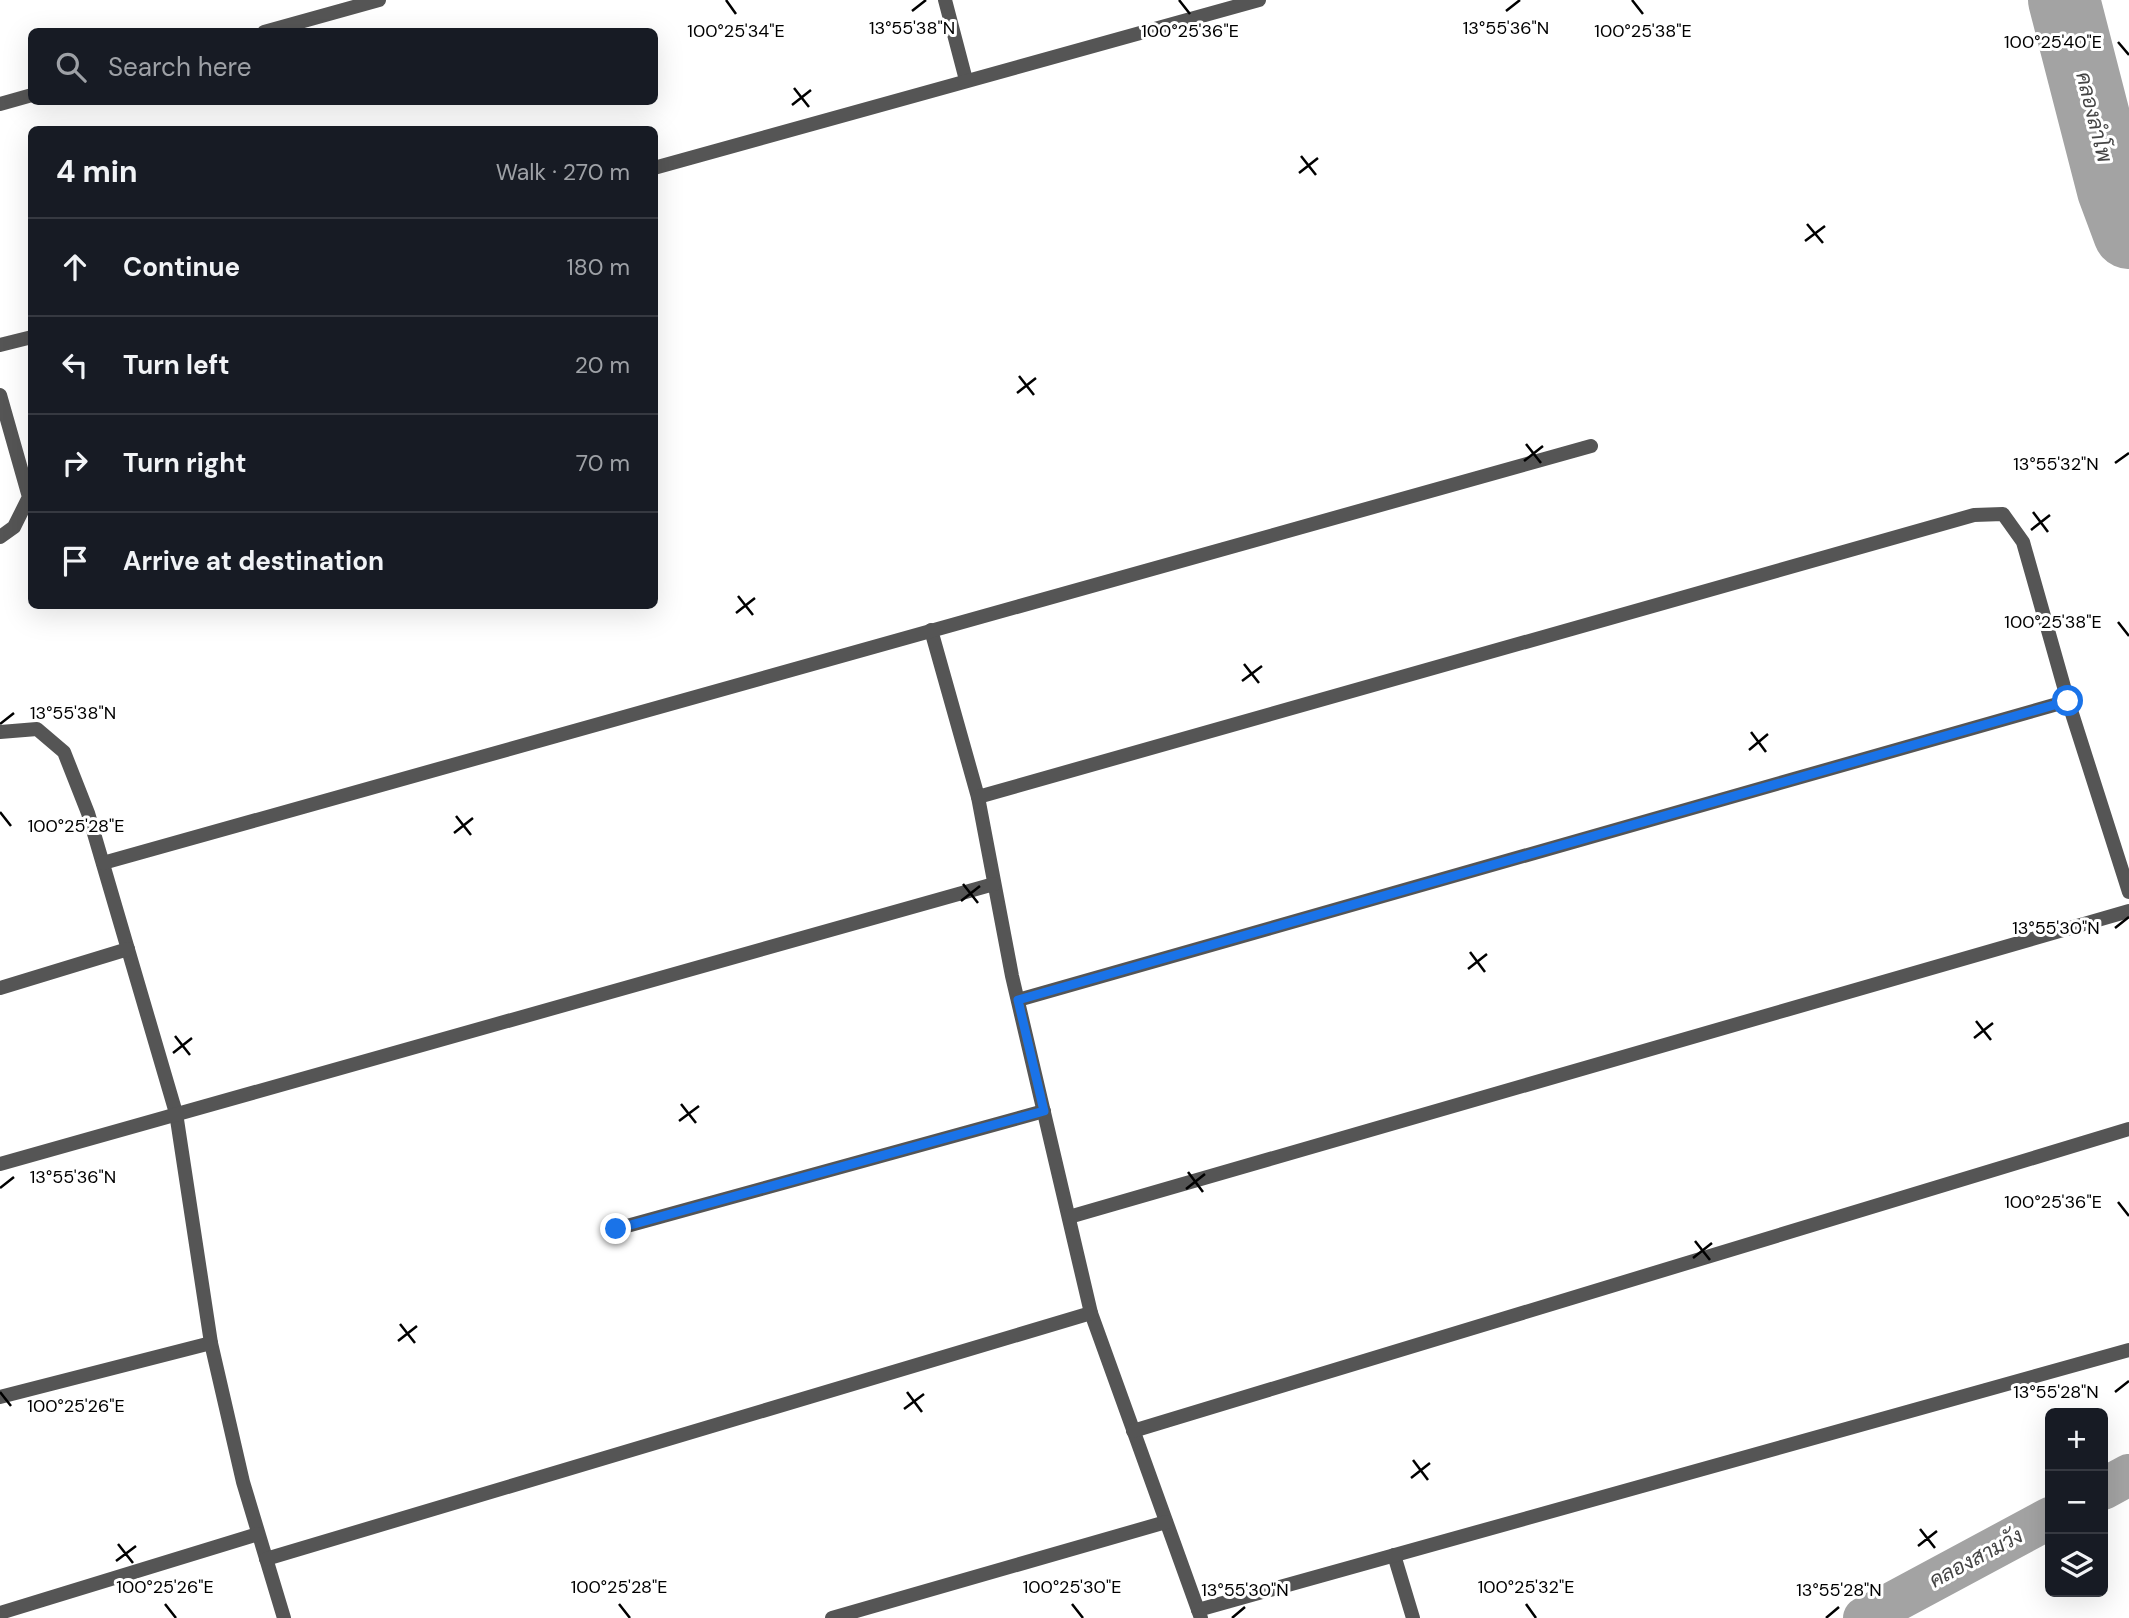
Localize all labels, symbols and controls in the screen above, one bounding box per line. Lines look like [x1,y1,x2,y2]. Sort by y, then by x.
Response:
text: 13°55'38"N [869,16,955,40]
text: 13°55'36"N [1463,16,1549,40]
text: 100°25'34"E [687,19,785,43]
text: 100°25'36"E [1141,19,1239,43]
text: 100°25'38"E [1594,19,1692,43]
search box [28,28,658,105]
text: 100°25'40"E [2004,30,2102,54]
icon: search [52,48,90,86]
text: Search here [108,50,251,84]
water label: คลองลำโพ [2069,69,2119,165]
text: 4 min [56,152,138,191]
text: Walk · 270 m [496,157,630,187]
icon: ahead [56,248,94,286]
text: Continue [123,250,240,284]
text: 180 m [566,252,630,282]
icon: left [56,346,94,384]
text: Turn left [123,348,230,382]
text: 20 m [575,350,630,380]
icon: right [56,444,94,482]
text: Turn right [123,446,247,480]
text: 70 m [576,448,630,478]
text: 13°55'32"N [2013,452,2099,476]
icon: arrive [56,542,94,580]
text: Arrive at destination [123,544,384,578]
text: 100°25'38"E [2004,610,2102,634]
route start [2052,685,2083,716]
text: 13°55'38"N [30,701,116,725]
text: 100°25'28"E [28,814,124,838]
text: 13°55'30"N [2012,916,2100,940]
text: 13°55'36"N [30,1165,116,1189]
text: 100°25'36"E [2004,1190,2102,1214]
route end [600,1213,631,1244]
text: 13°55'28"N [2013,1380,2099,1404]
text: 100°25'26"E [27,1394,125,1418]
map controls [2045,1408,2108,1597]
button: + [2045,1408,2108,1471]
button: − [2045,1471,2108,1534]
water label: คลองสามวัง [1924,1522,2028,1594]
button: layers [2045,1534,2108,1597]
text: 100°25'26"E [116,1575,214,1599]
text: 100°25'28"E [571,1575,667,1599]
text: 100°25'30"E [1023,1575,1121,1599]
text: 100°25'32"E [1478,1575,1574,1599]
text: 13°55'30"N [1201,1578,1289,1602]
text: 13°55'28"N [1796,1578,1882,1602]

